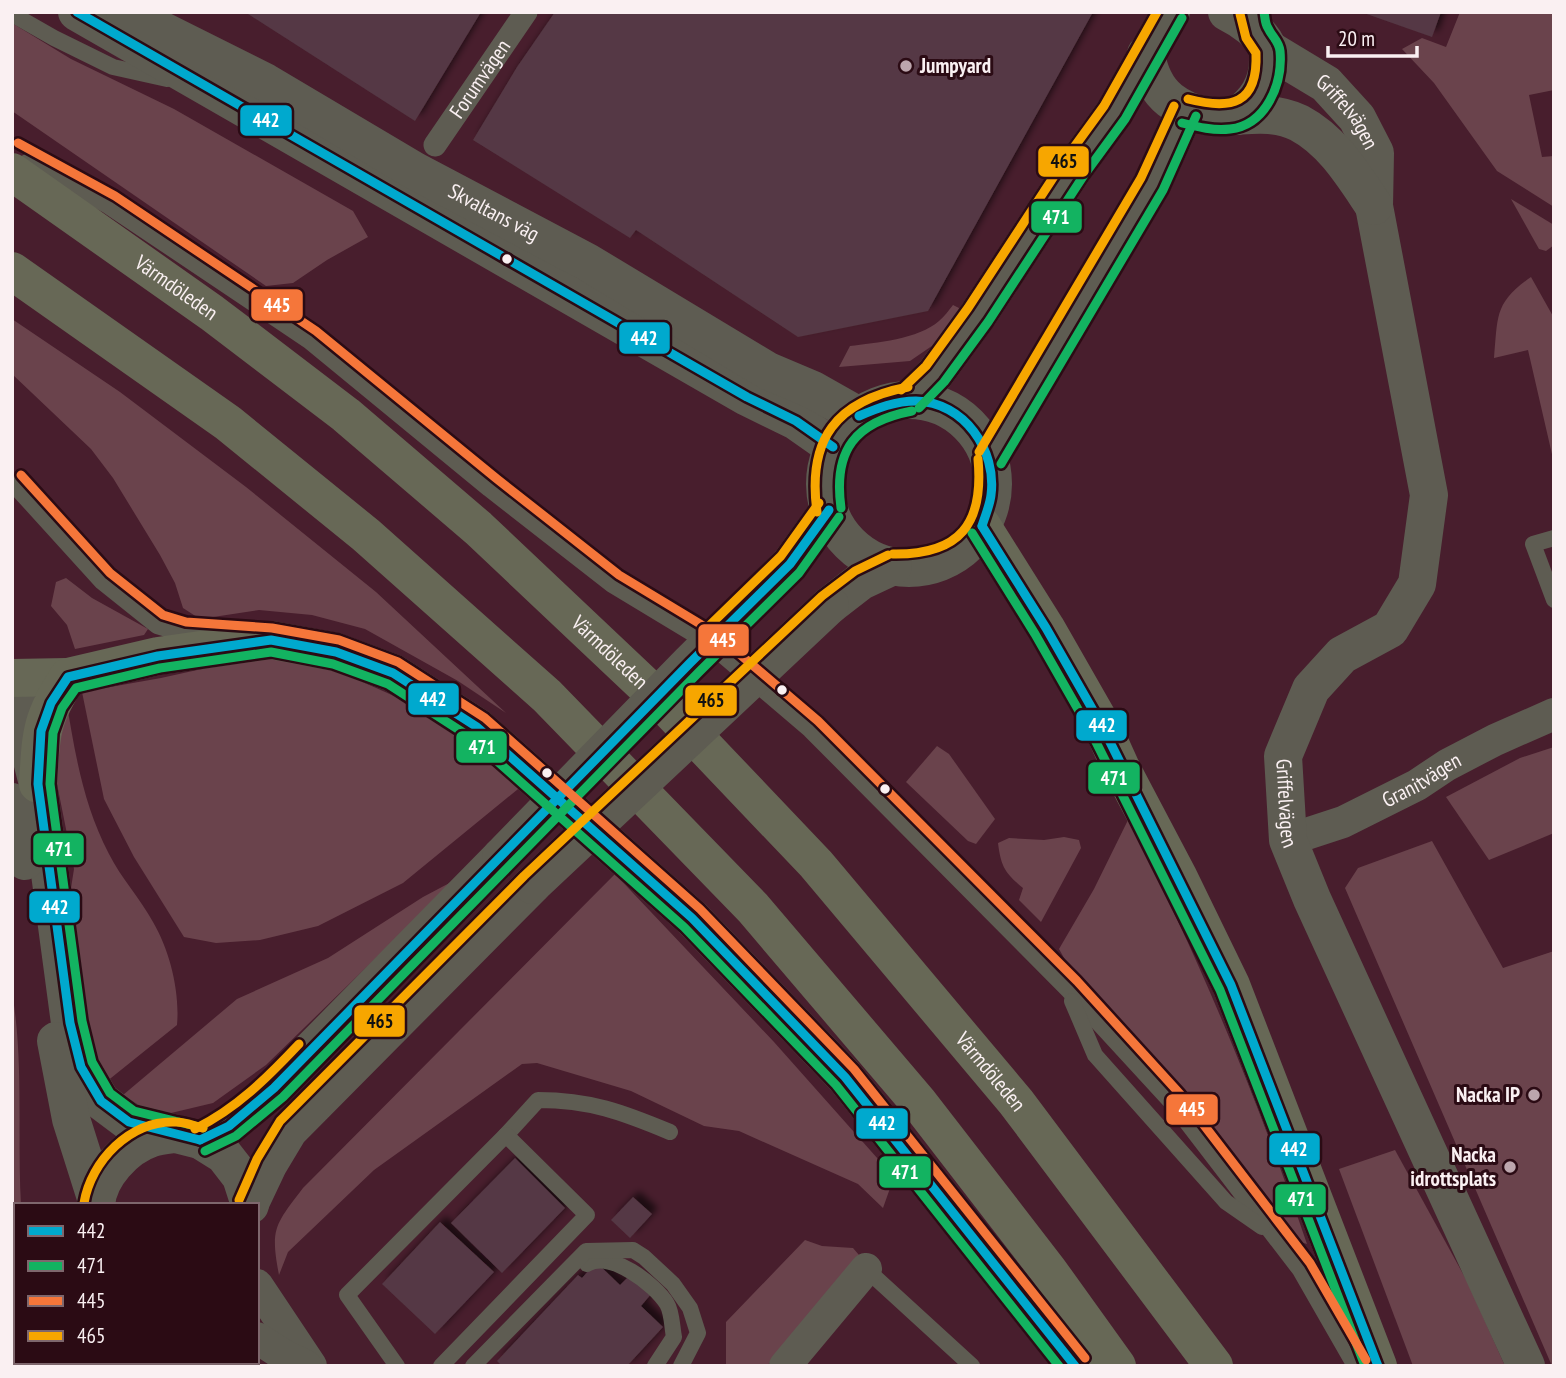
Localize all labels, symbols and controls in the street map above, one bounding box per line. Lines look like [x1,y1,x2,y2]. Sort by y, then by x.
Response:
scale bar [1328,14,1417,58]
text: 20 m [1338,25,1375,52]
street label: Forumvägen [443,34,516,123]
place label: Jumpyard [919,52,991,79]
marker: Jumpyard [898,58,914,74]
street label: Griffelvägen [1312,67,1385,154]
line badge: 442 [239,104,293,137]
text: 442 [252,108,280,132]
line badge: 465 [1037,145,1090,178]
text: 465 [1050,149,1078,173]
street label: Skvaltans väg [444,177,544,247]
line badge: 471 [1030,200,1083,234]
text: 471 [1042,205,1070,229]
street label: Värmdöleden [129,248,223,326]
unlabelled marker [500,252,514,266]
line badge: 445 [250,288,304,322]
text: 445 [263,293,291,317]
line badge: 442 [618,321,671,355]
text: 442 [630,326,658,350]
street label: Värmdöleden [565,609,654,695]
line badge: 445 [697,623,750,657]
text: 445 [709,628,737,652]
line badge: 442 [407,682,460,716]
unlabelled marker [775,683,789,697]
line badge: 465 [684,684,738,717]
text: 442 [419,687,447,711]
text: 465 [697,688,725,712]
line badge: 442 [1075,709,1128,742]
text: 442 [1088,713,1116,737]
line badge: 471 [455,730,508,764]
text: 471 [468,735,496,759]
street label: Granitvägen [1377,746,1466,813]
street label: Griffelvägen [1270,758,1304,852]
line badge: 471 [1087,761,1141,795]
unlabelled marker [540,766,554,780]
text: 471 [1100,766,1128,790]
unlabelled marker [878,782,892,796]
line badge: 471 [32,832,85,866]
text: 471 [45,837,73,861]
line badge: 442 [28,890,81,924]
text: 442 [41,895,69,919]
line badge: 465 [353,1004,406,1038]
text: 465 [366,1009,394,1033]
street label: Värmdöleden [949,1025,1032,1116]
place label: Nacka IP [1456,1081,1520,1108]
marker: Nacka IP [1526,1087,1542,1103]
line badge: 445 [1165,1093,1219,1126]
text: 445 [1178,1097,1206,1121]
line badge: 442 [855,1107,909,1140]
text: 442 [868,1111,896,1135]
line badge: 442 [1268,1132,1321,1166]
text: 442 [1280,1137,1308,1161]
place label: Nacka idrottsplats [1410,1141,1496,1192]
line badge: 471 [878,1155,932,1189]
marker: Nacka idrottsplats [1502,1159,1518,1175]
text: 471 [891,1160,919,1184]
line badge: 471 [1274,1183,1327,1216]
text: 471 [1287,1187,1315,1211]
legend [14,1203,259,1364]
text: 442 [77,1217,105,1244]
text: 471 [77,1252,105,1279]
text: 445 [77,1287,105,1314]
text: 465 [77,1322,105,1349]

